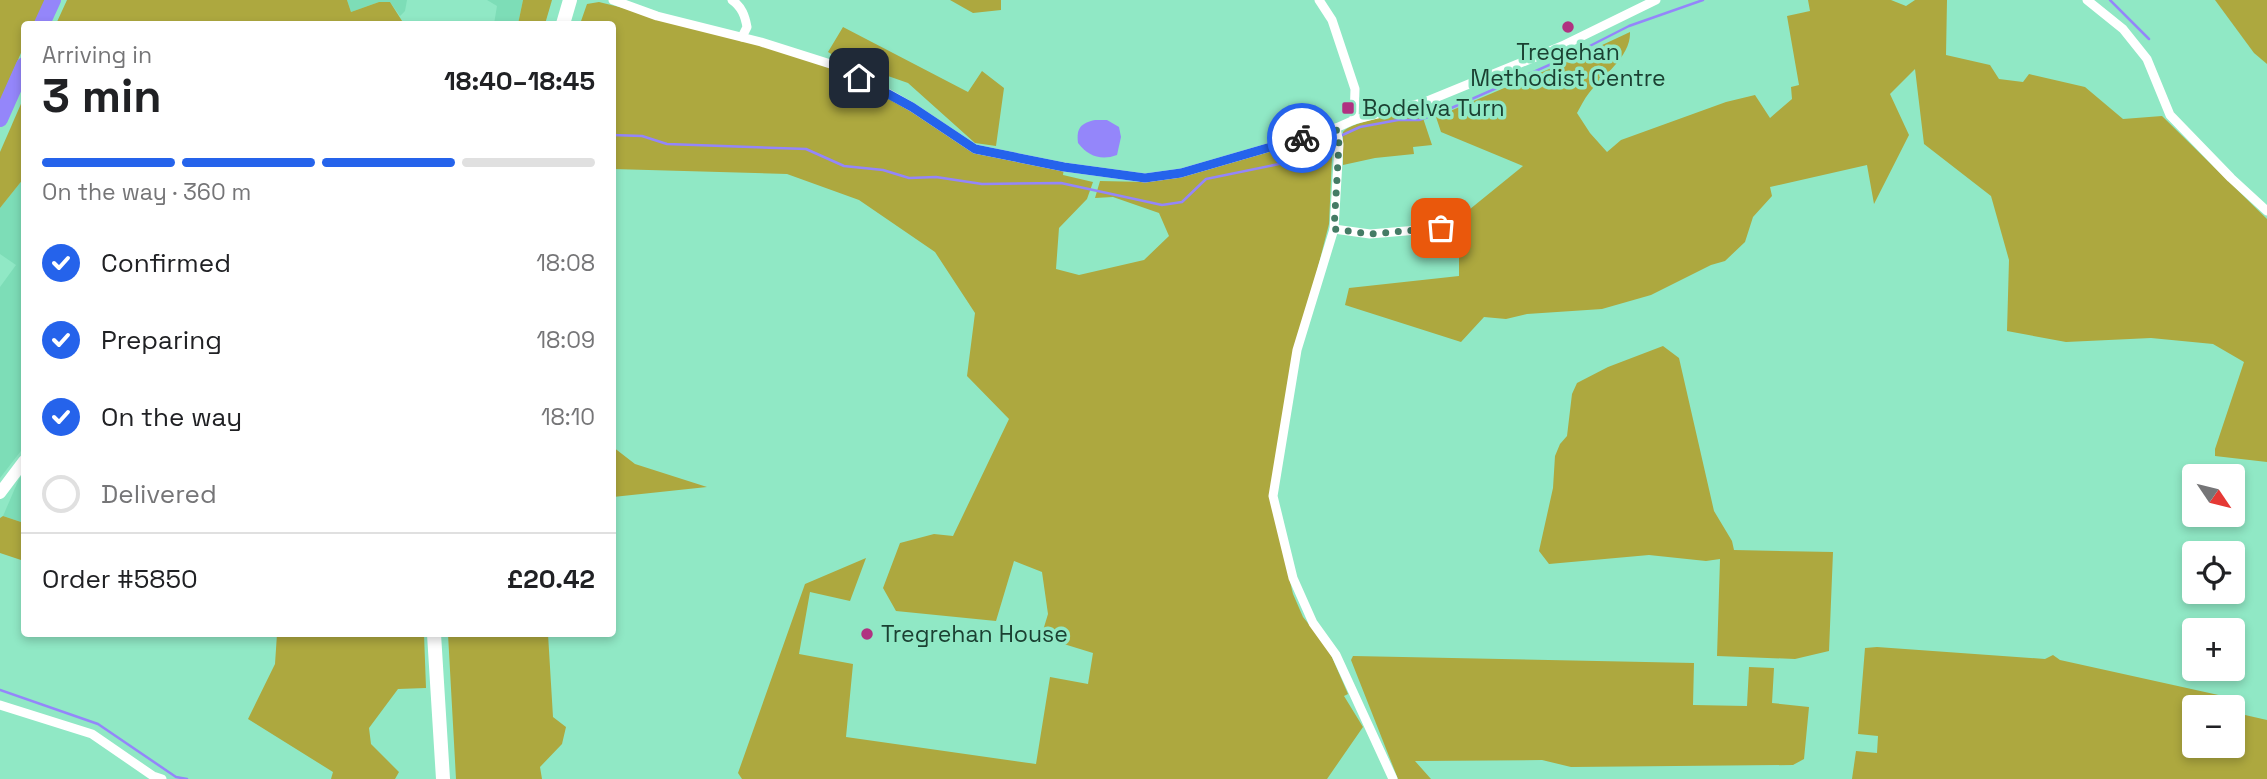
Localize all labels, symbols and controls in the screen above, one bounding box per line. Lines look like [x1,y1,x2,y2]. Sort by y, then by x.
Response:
marker: Tregehan Methodist Centre [1560,19,1576,35]
place label: Tregehan Methodist Centre [1470,37,1666,93]
text: Arriving in [42,40,152,70]
pin [829,48,889,108]
icon: home [840,59,878,97]
text: 18:40–18:45 [444,64,595,98]
text: 3 min [42,67,162,125]
place label: Bodelva Turn [1362,93,1505,123]
marker: Bodelva Turn [1340,100,1356,116]
courier [1267,103,1337,173]
icon: bike [1283,119,1321,157]
text: On the way · 360 m [42,177,251,207]
pin [1411,198,1471,258]
icon: bag [1422,209,1460,247]
icon: check [42,244,80,282]
text: Confirmed [101,246,231,280]
text: 18:08 [536,248,595,278]
icon: check [42,321,80,359]
text: Preparing [101,323,222,357]
text: 18:09 [536,325,595,355]
icon: check [42,398,80,436]
text: On the way [101,400,242,434]
text: 18:10 [541,402,595,432]
north arrow [2182,464,2245,527]
map controls [2182,464,2245,758]
text: Delivered [101,477,217,511]
button: locate [2182,541,2245,604]
text: Order #5850 [42,562,198,596]
text: £20.42 [507,562,595,596]
button: + [2182,618,2245,681]
place label: Tregrehan House [881,619,1068,649]
marker: Tregrehan House [859,626,875,642]
button: − [2182,695,2245,758]

